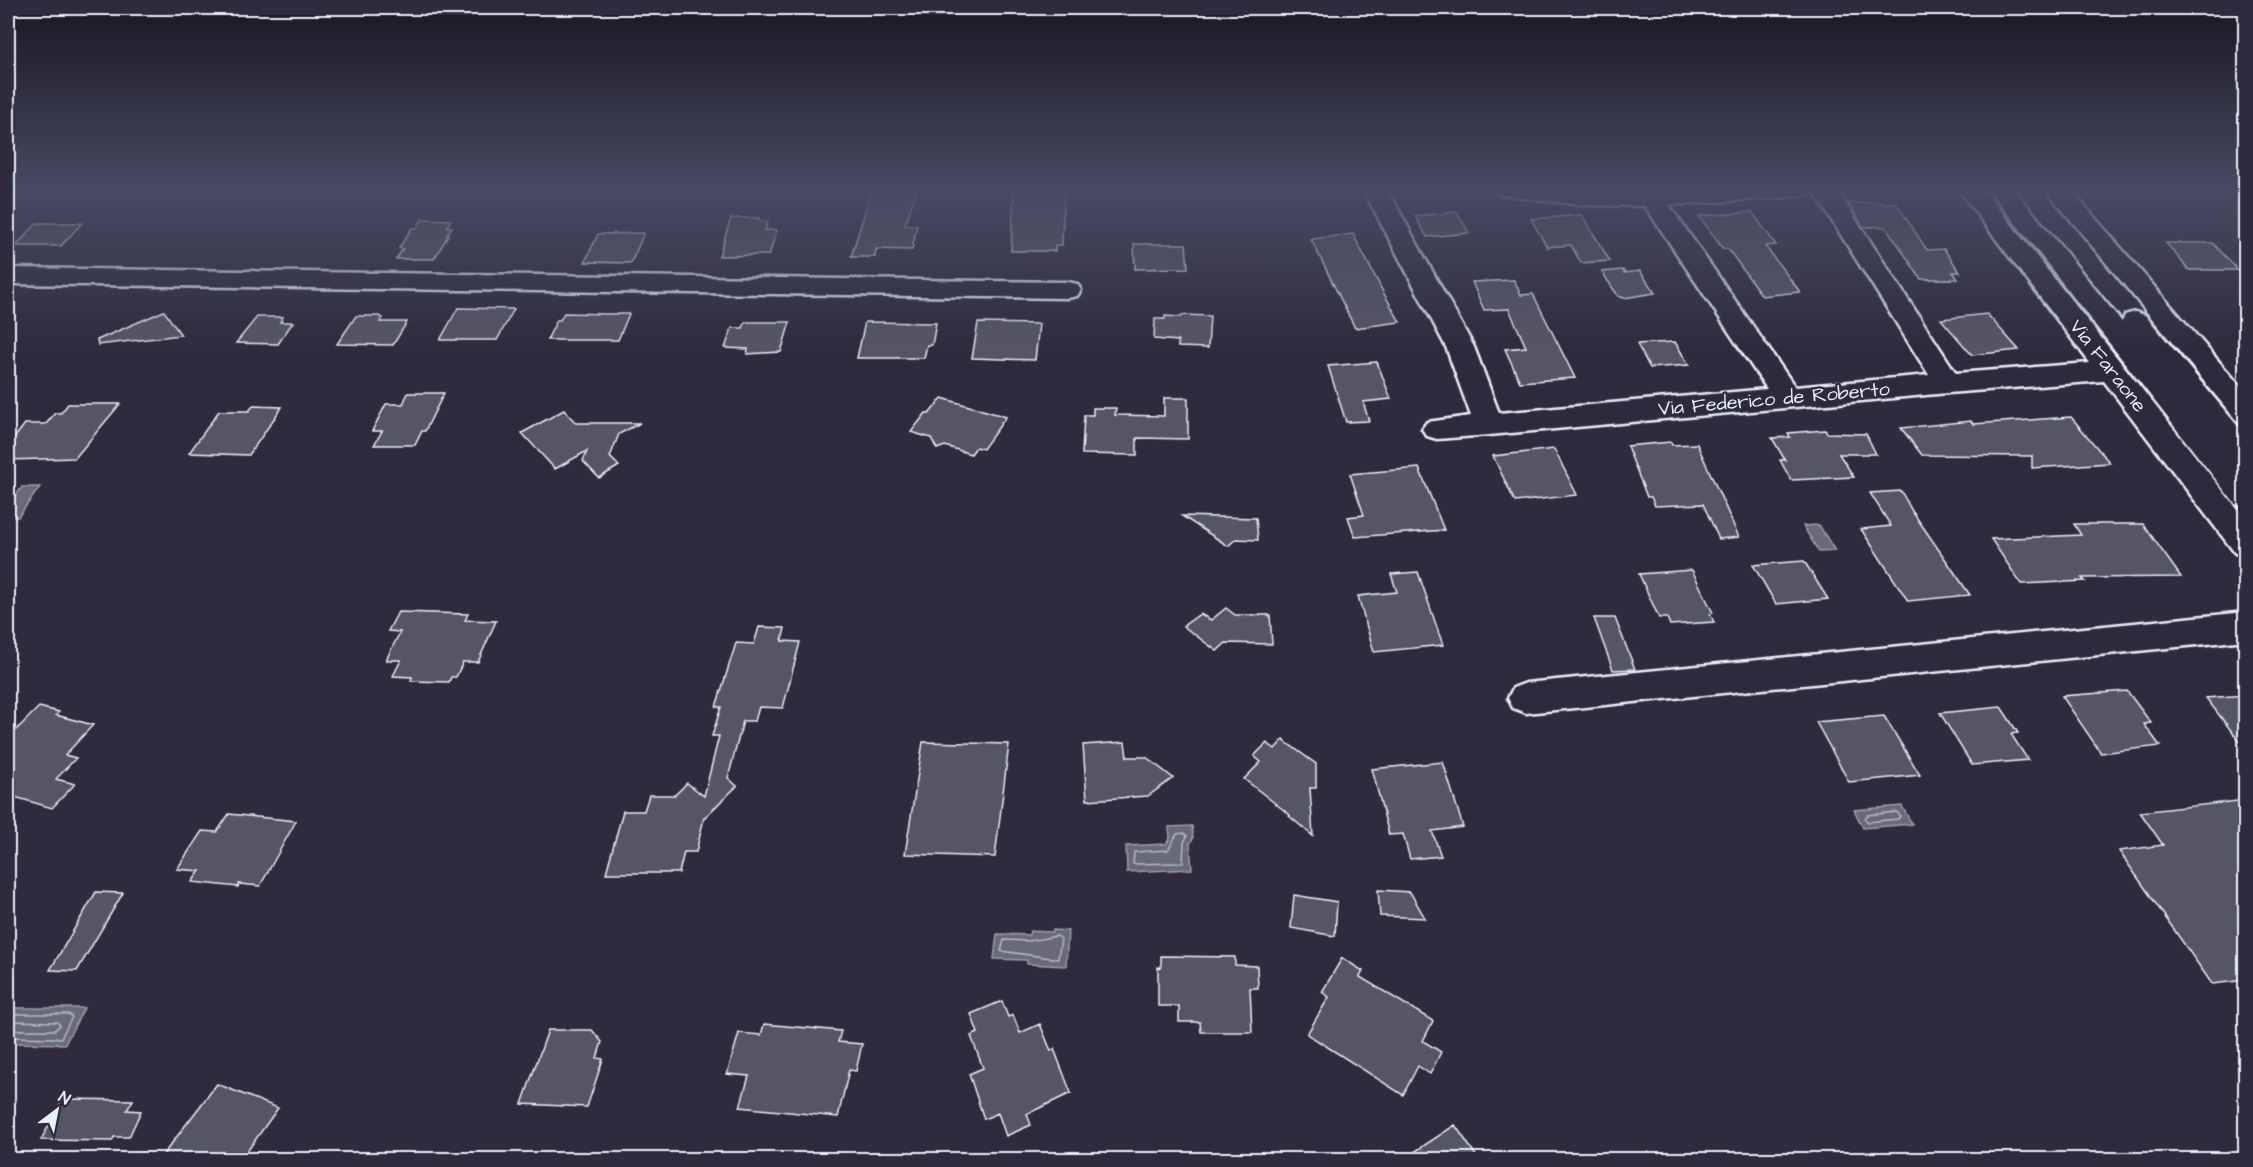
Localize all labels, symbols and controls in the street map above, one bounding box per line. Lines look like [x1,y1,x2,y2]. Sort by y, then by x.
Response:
street label: Via Faraone [2063,314,2153,419]
street label: Via Federico de Roberto [1657,375,1891,423]
north arrow [27,1080,87,1140]
text: N [54,1086,75,1110]

